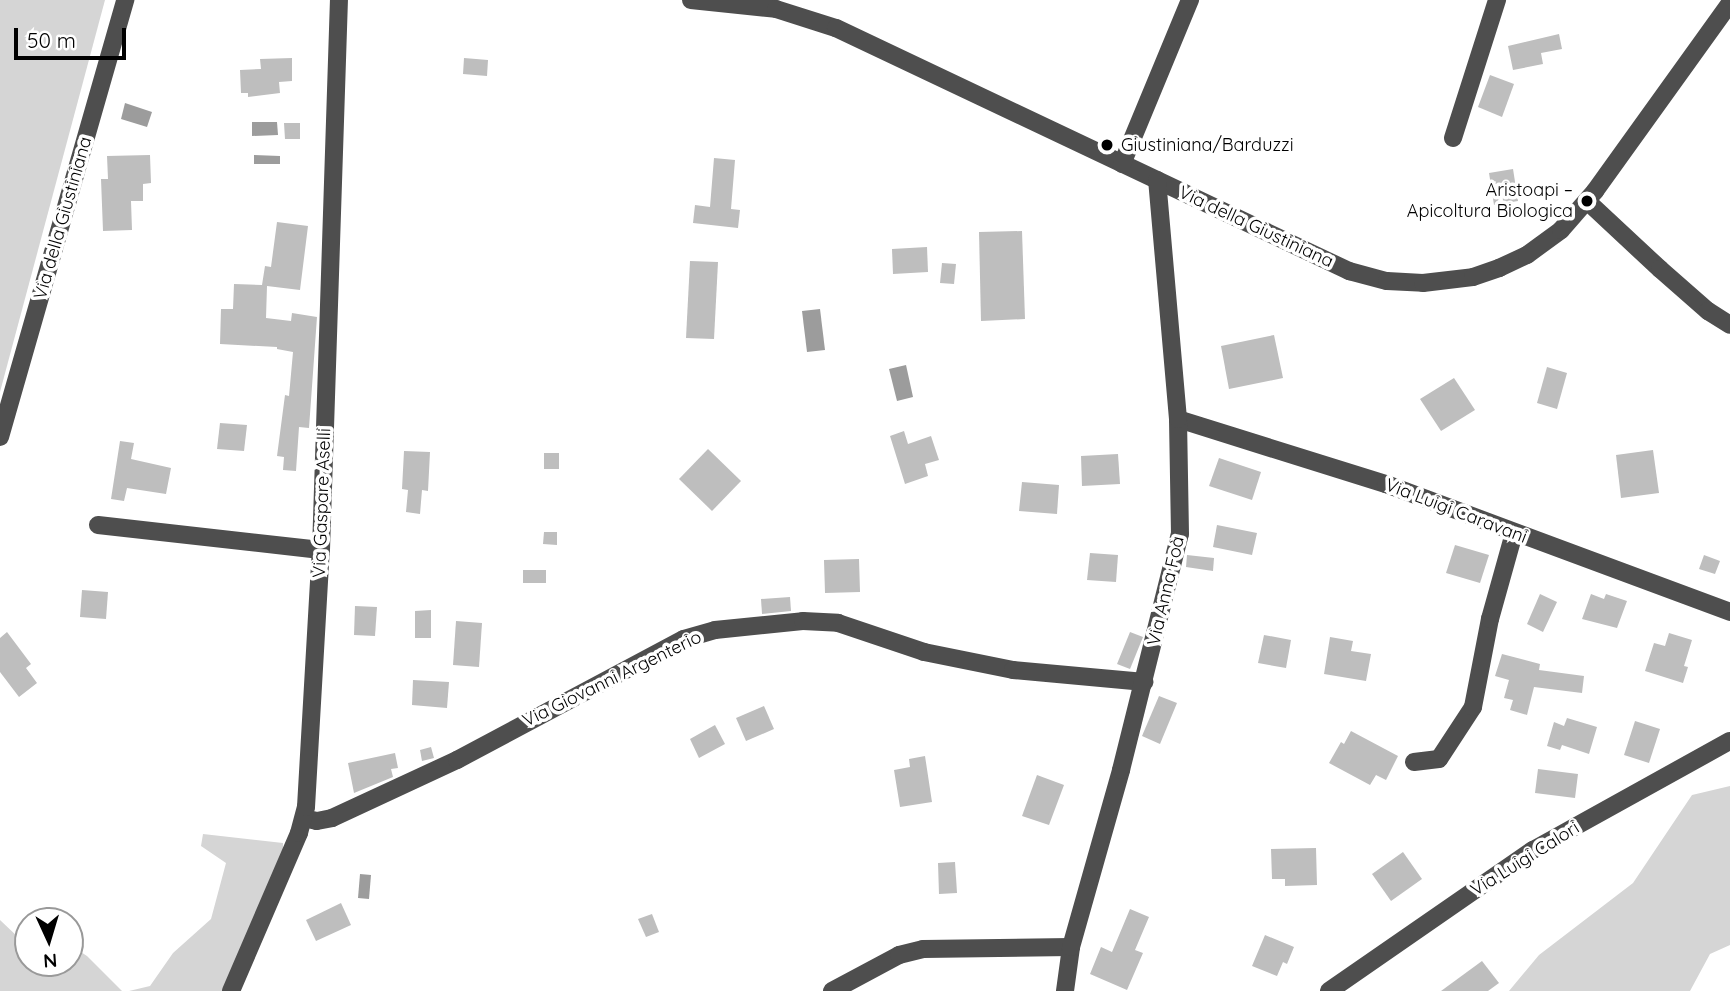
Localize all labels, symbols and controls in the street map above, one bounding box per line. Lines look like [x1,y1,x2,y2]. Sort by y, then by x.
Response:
scale bar [18,14,130,58]
text: 50 m [27,27,76,53]
street label: Via della Giustiniana [29,134,97,302]
place label: Giustiniana/Barduzzi [1121,134,1294,156]
marker: Giustiniana/Barduzzi [1099,137,1115,153]
place label: Aristoapi – Apicoltura Biologica [1407,180,1573,222]
street label: Via della Giustiniana [1175,182,1337,272]
marker: Aristoapi – Apicoltura Biologica [1579,193,1595,209]
street label: Via Gaspare Aselli [309,428,335,578]
street label: Via Luigi Caravani [1382,474,1530,548]
street label: Via Anna Foà [1143,534,1189,648]
street label: Via Giovanni Argenterio [519,626,705,732]
street label: Via Luigi Calori [1467,817,1583,901]
north arrow [14,907,84,977]
text: N [43,948,58,973]

